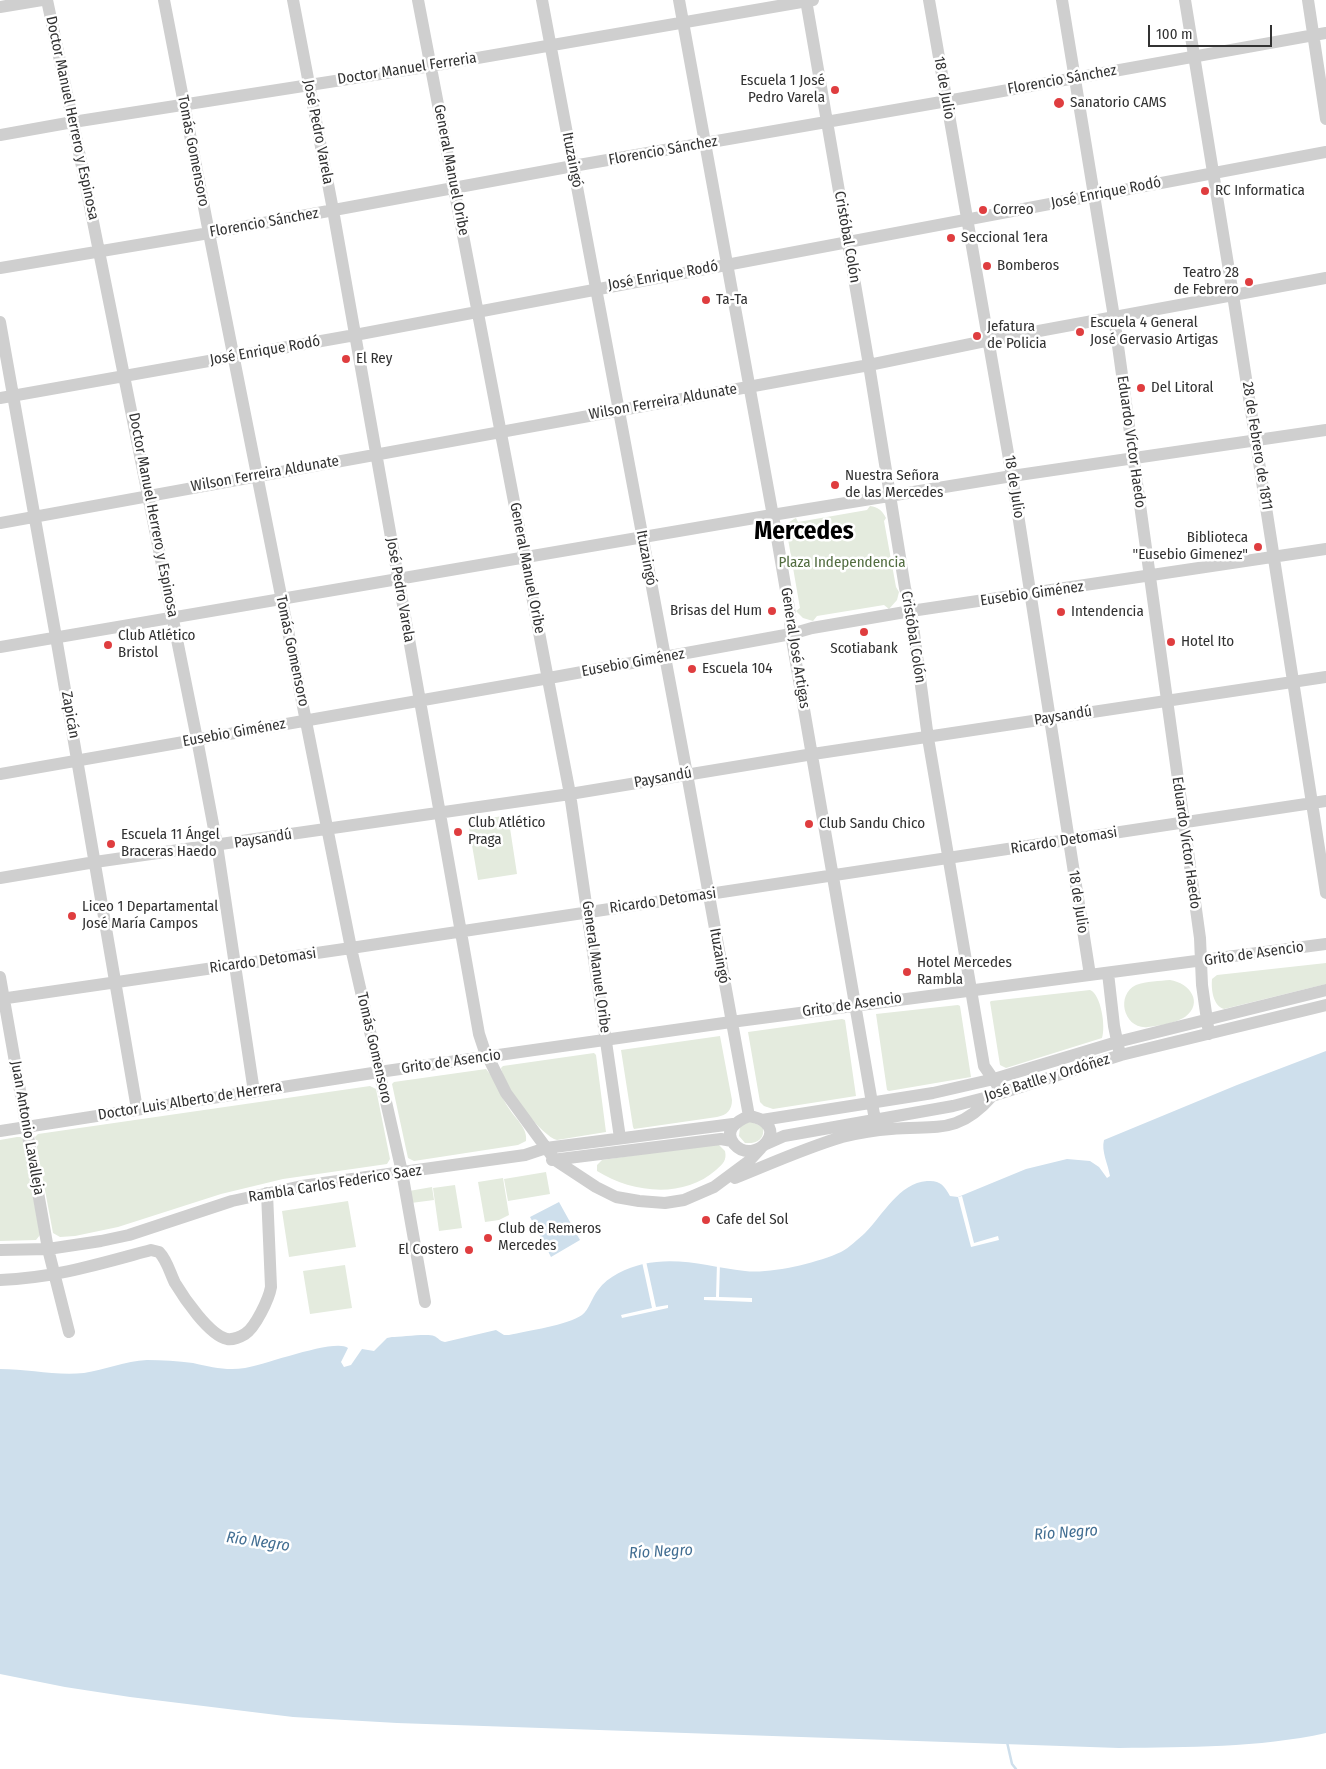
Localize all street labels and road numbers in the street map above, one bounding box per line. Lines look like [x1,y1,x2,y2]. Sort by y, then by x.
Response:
street label: Doctor Manuel Herrero y Espinosa [42,14,102,222]
street label: Doctor Manuel Ferreria [336,49,478,89]
street label: 18 de Julio [930,55,958,121]
street label: Florencio Sánchez [1006,62,1118,98]
street label: José Pedro Varela [299,78,337,186]
street label: Tomás Gomensoro [173,94,213,208]
street label: General Manuel Oribe [429,103,473,237]
street label: Ituzaingó [558,131,586,189]
street label: Florencio Sánchez [607,133,719,169]
street label: José Enrique Rodó [1049,174,1163,212]
street label: Cristóbal Colón [830,190,864,284]
street label: Florencio Sánchez [208,205,320,241]
street label: José Enrique Rodó [606,257,720,295]
street label: José Enrique Rodó [208,332,322,370]
street label: Eduardo Víctor Haedo [1113,375,1149,509]
street label: Wilson Ferreira Aldunate [588,380,738,424]
street label: 28 de Febrero de 1811 [1238,380,1276,512]
street label: Doctor Manuel Herrero y Espinosa [124,411,182,619]
street label: Wilson Ferreira Aldunate [190,452,340,496]
street label: 18 de Julio [1000,454,1028,520]
street label: General Manuel Oribe [505,501,549,635]
street label: Ituzaingó [632,529,660,587]
street label: José Pedro Varela [382,536,418,644]
street label: Eusebio Giménez [979,578,1085,610]
street label: General José Artigas [777,586,813,710]
street label: Cristóbal Colón [897,590,929,684]
street label: Tomás Gomensoro [271,594,313,708]
street label: Eusebio Giménez [580,645,686,681]
street label: Zapicán [57,690,83,740]
street label: Paysandú [1033,703,1093,729]
street label: Eusebio Giménez [181,715,287,751]
street label: Paysandú [633,764,693,792]
street label: Eduardo Víctor Haedo [1168,776,1204,910]
street label: Ricardo Detomasi [1010,824,1118,858]
street label: Paysandú [233,826,293,852]
street label: 18 de Julio [1064,869,1092,935]
street label: Ricardo Detomasi [609,885,717,917]
street label: General Manuel Oribe [578,900,614,1034]
street label: Ituzaingó [705,927,733,985]
street label: Grito de Asencio [1203,938,1305,970]
street label: Ricardo Detomasi [209,945,317,977]
street label: Grito de Asencio [801,989,903,1021]
street label: Tomás Gomensoro [353,991,395,1105]
street label: Grito de Asencio [400,1046,502,1078]
street label: José Batlle y Ordóñez [982,1050,1112,1106]
street label: Juan Antonio Lavalleja [6,1060,48,1196]
street label: Doctor Luis Alberto de Herrera [97,1078,283,1124]
street label: Rambla Carlos Federico Saez [247,1161,423,1207]

